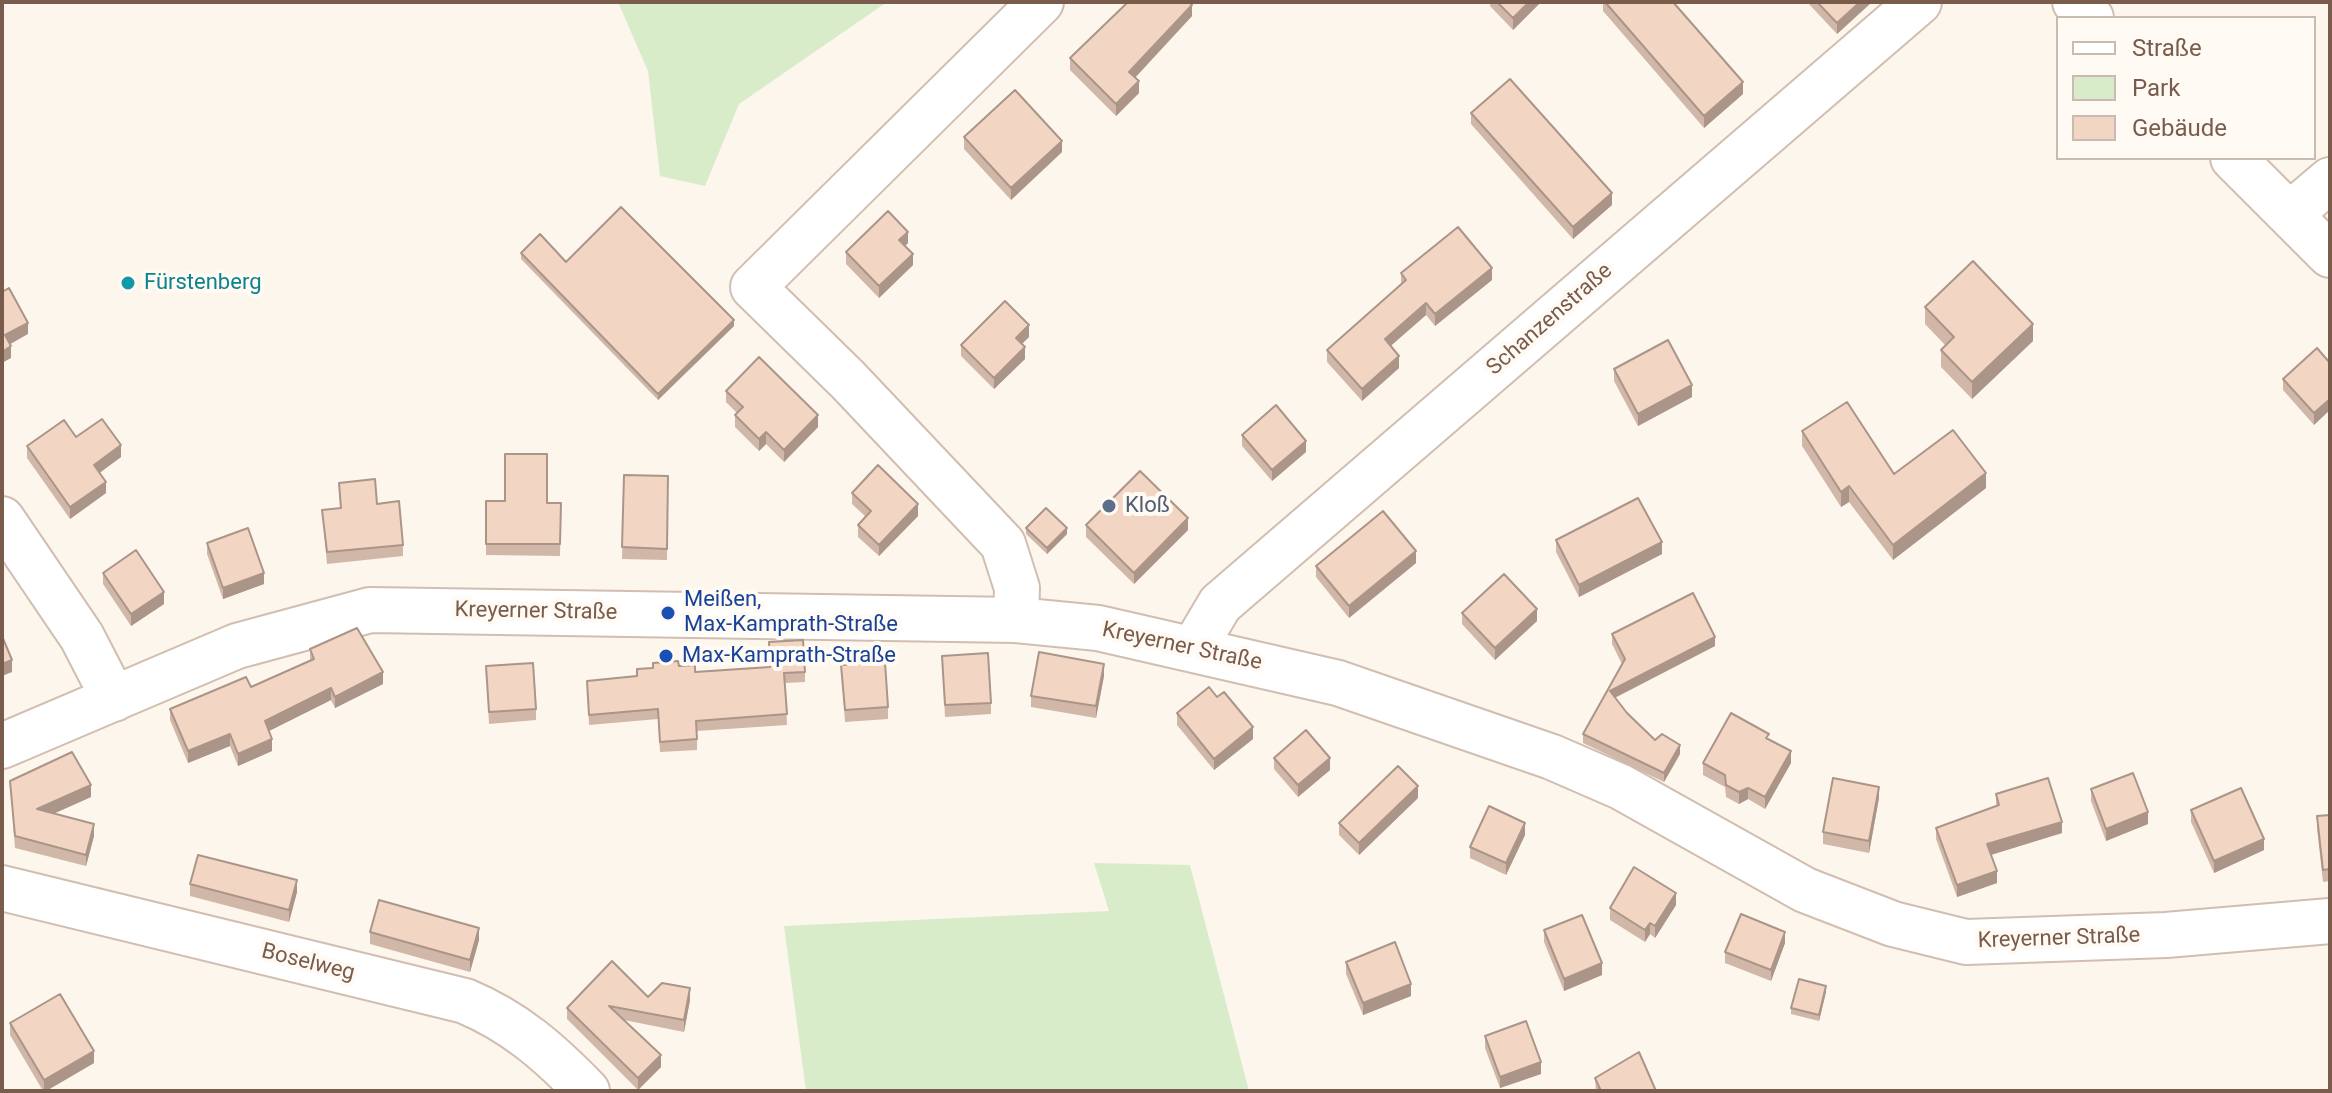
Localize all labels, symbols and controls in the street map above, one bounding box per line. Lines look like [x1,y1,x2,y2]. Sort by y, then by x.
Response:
legend [2056,16,2316,160]
text: Straße [2132,34,2202,62]
text: Park [2132,74,2180,102]
text: Gebäude [2132,114,2227,142]
street label: Schanzenstraße [1482,258,1618,382]
place label: Fürstenberg [144,270,261,296]
marker: Fürstenberg [119,274,137,292]
place label: Kloß [1125,493,1170,519]
marker: Kloß [1100,497,1118,515]
place label: Meißen, Max-Kamprath-Straße [684,587,898,638]
street label: Kreyerner Straße [454,597,618,627]
marker: Meißen, Max-Kamprath-Straße [659,604,677,622]
street label: Kreyerner Straße [1100,617,1264,677]
place label: Max-Kamprath-Straße [682,643,896,669]
marker: Max-Kamprath-Straße [657,647,675,665]
street label: Kreyerner Straße [1977,923,2141,955]
street label: Boselweg [259,939,357,987]

